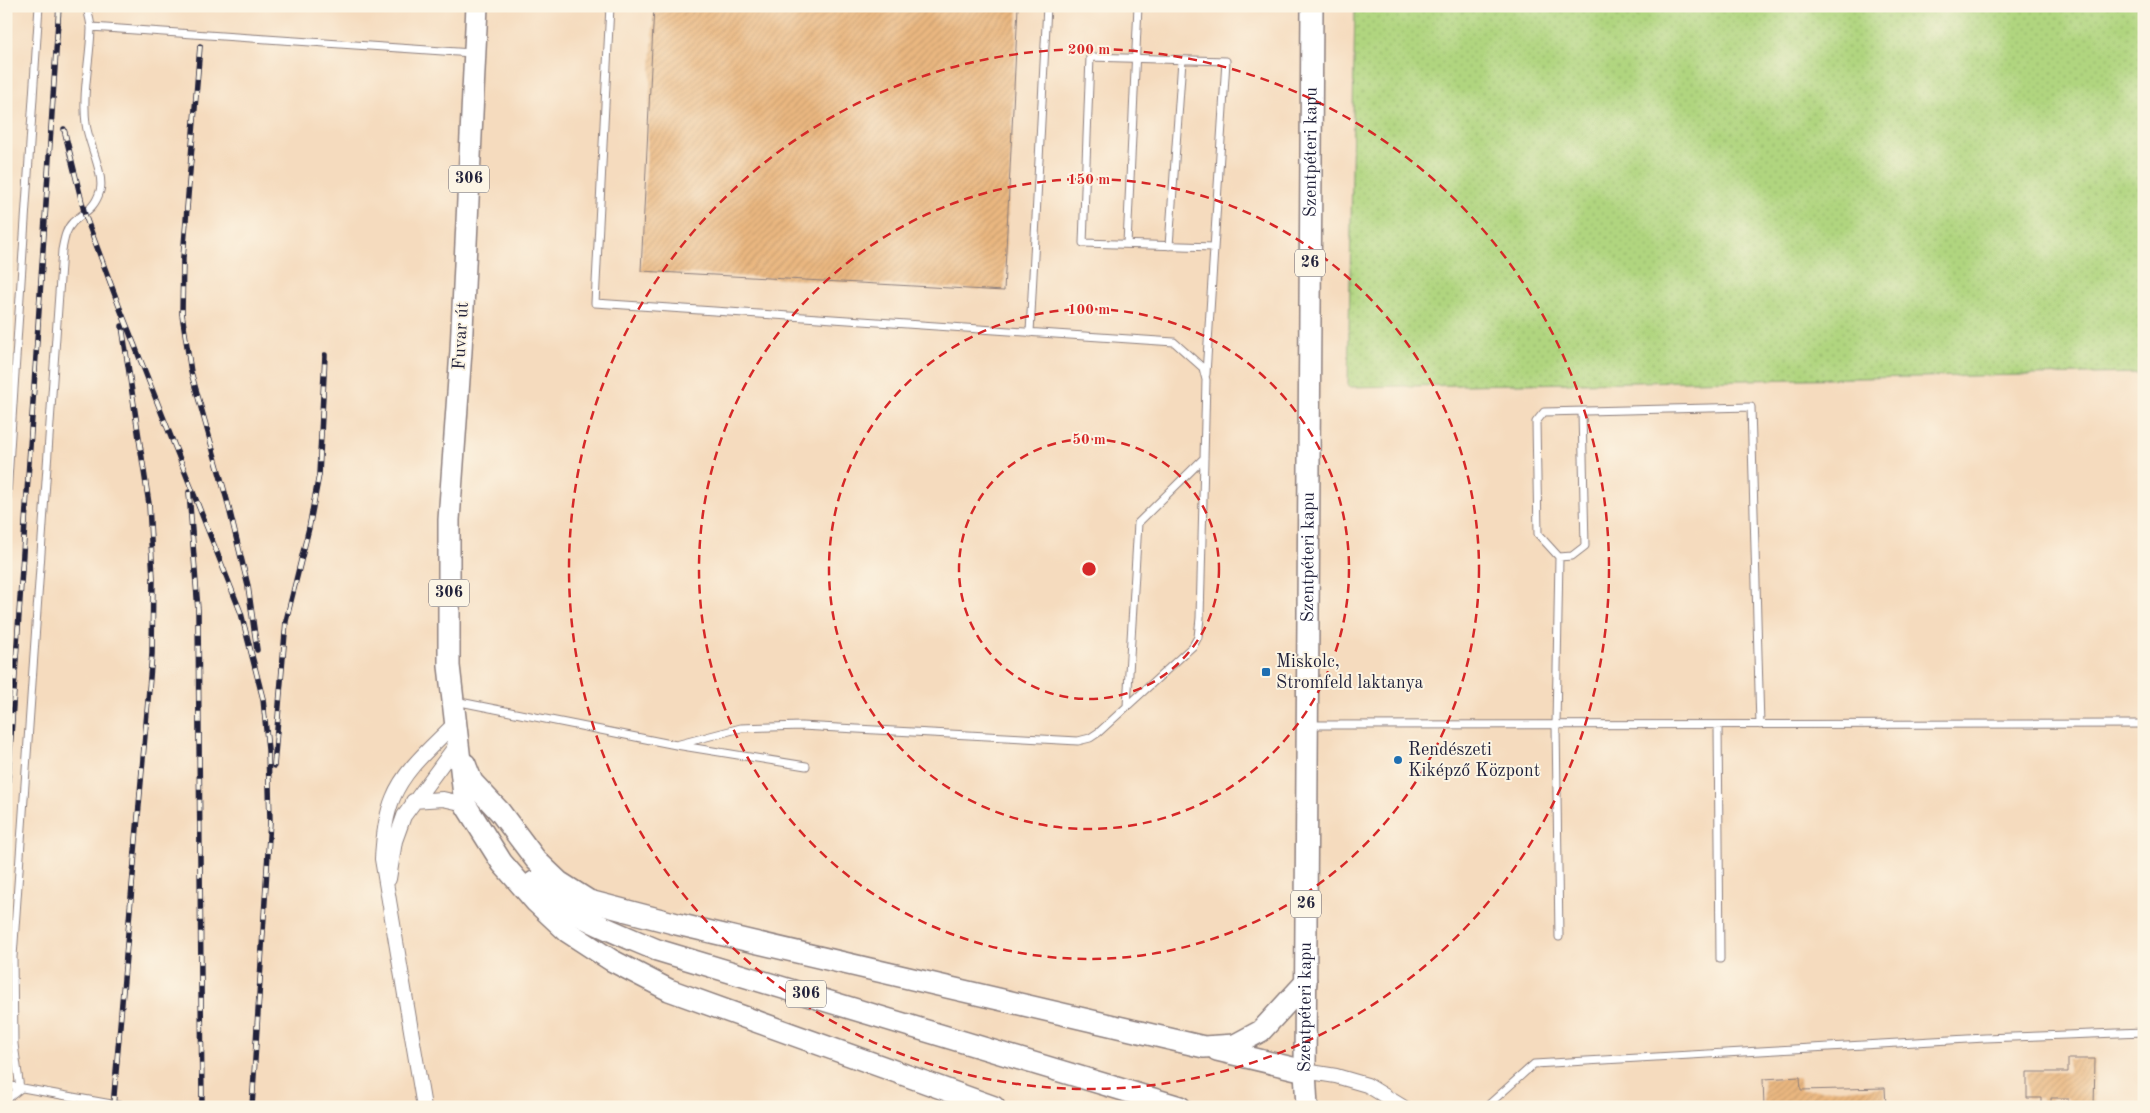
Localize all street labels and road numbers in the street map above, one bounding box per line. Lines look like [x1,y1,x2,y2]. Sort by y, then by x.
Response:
street label: Szentpéteri kapu [1302,87,1320,217]
road number: 306 [449,165,489,192]
road number: 26 [1295,250,1325,276]
street label: Fuvar út [450,302,472,370]
street label: Szentpéteri kapu [1299,492,1318,622]
road number: 306 [429,580,469,606]
road number: 26 [1291,891,1321,918]
street label: Szentpéteri kapu [1296,942,1315,1072]
road number: 306 [786,981,826,1008]

